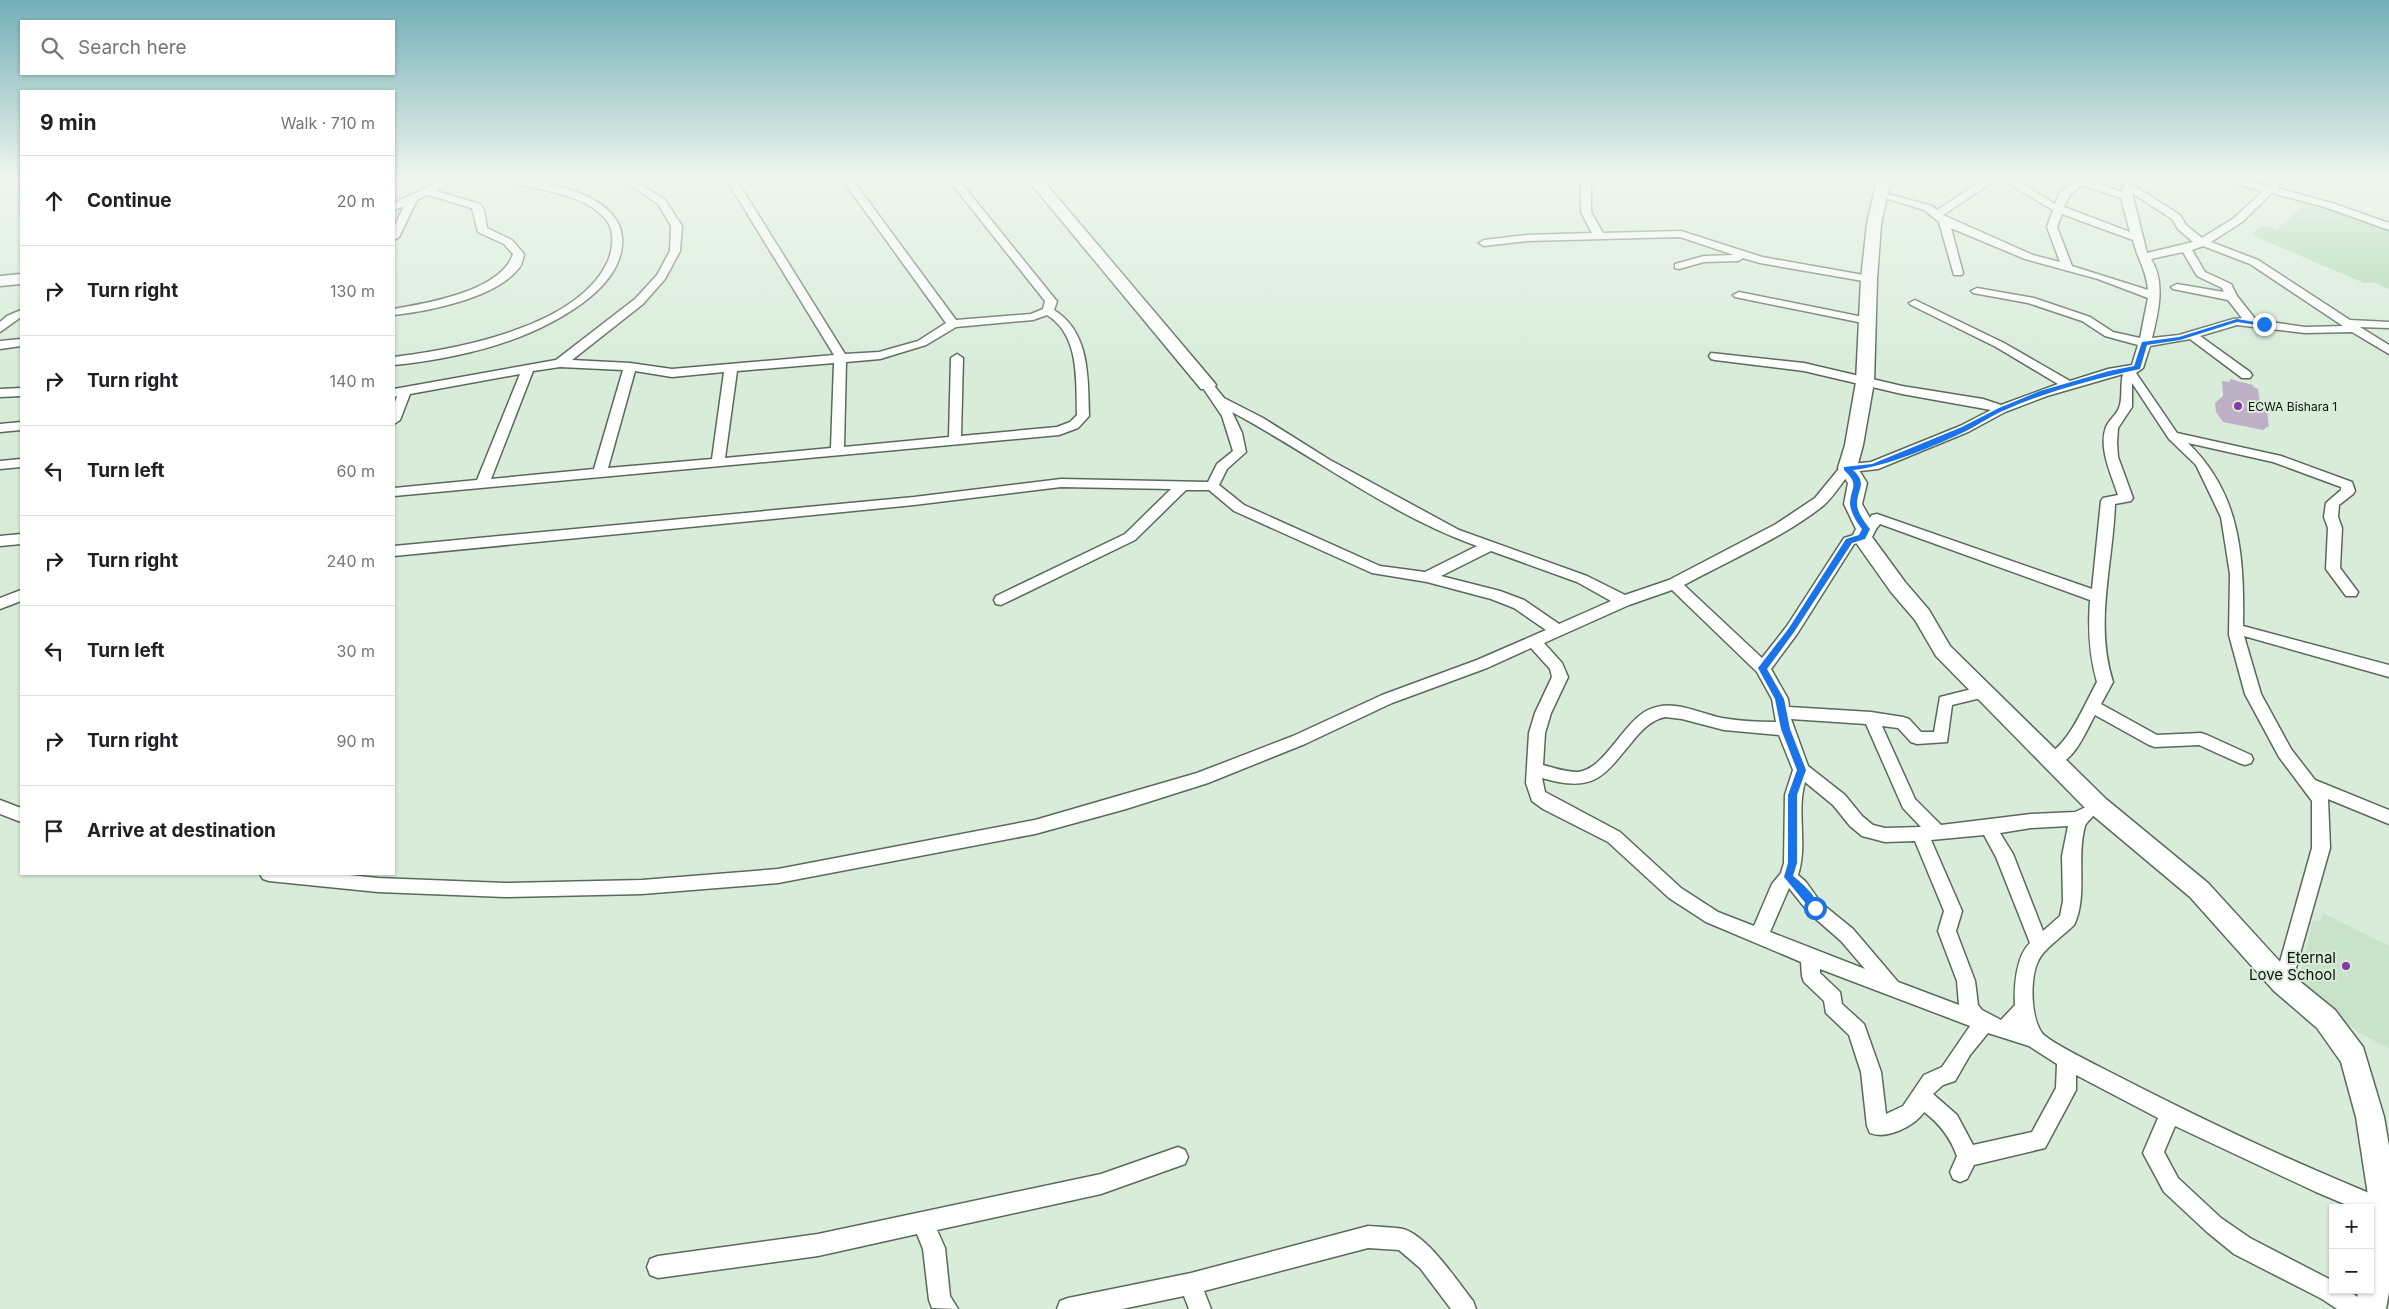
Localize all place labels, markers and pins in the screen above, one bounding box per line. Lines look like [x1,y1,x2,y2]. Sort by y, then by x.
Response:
place label: ECWA Bishara 1 [2248,399,2337,414]
marker: ECWA Bishara 1 [2232,400,2244,412]
place label: Eternal Love School [2249,948,2336,984]
marker: Eternal Love School [2340,960,2352,972]

